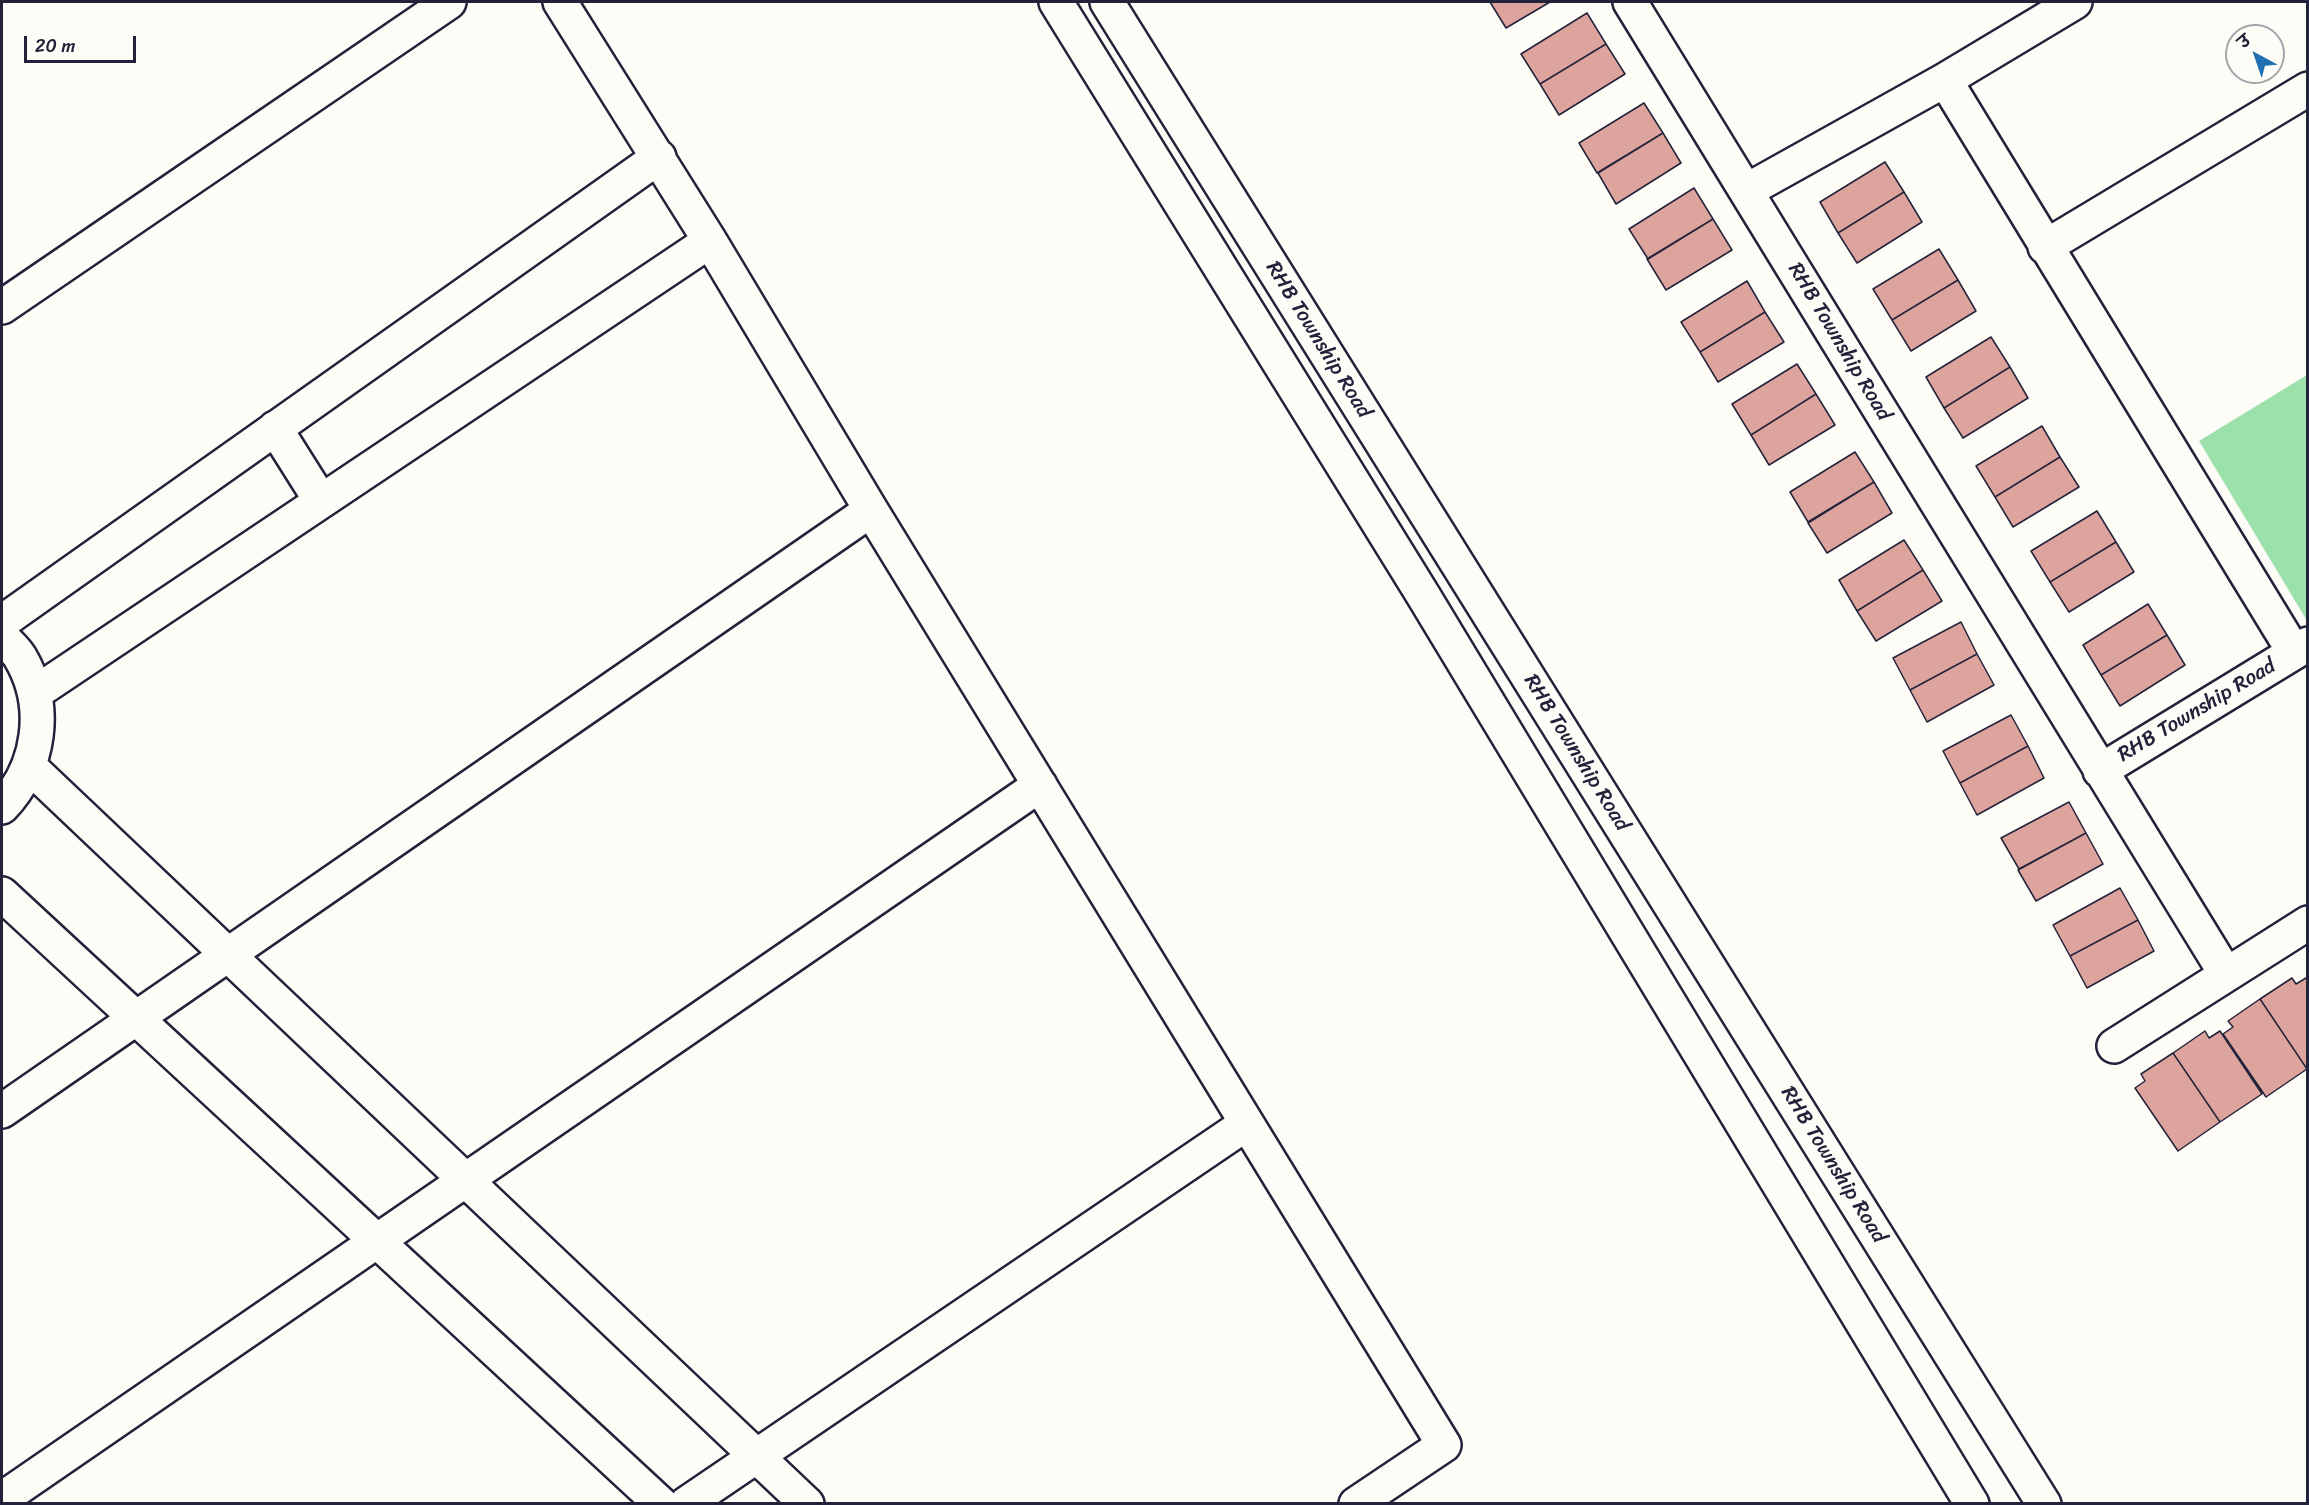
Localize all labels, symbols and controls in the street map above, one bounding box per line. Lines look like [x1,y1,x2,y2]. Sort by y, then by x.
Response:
scale bar [27,24,140,62]
north arrow [2225,24,2285,84]
text: उ [2231,27,2258,56]
text: 20 m [35,30,75,62]
street label: RHB Township Road [1260,257,1376,423]
street label: RHB Township Road [1782,258,1896,426]
street label: RHB Township Road [2113,654,2281,768]
street label: RHB Township Road [1518,670,1634,836]
street label: RHB Township Road [1775,1082,1891,1248]

